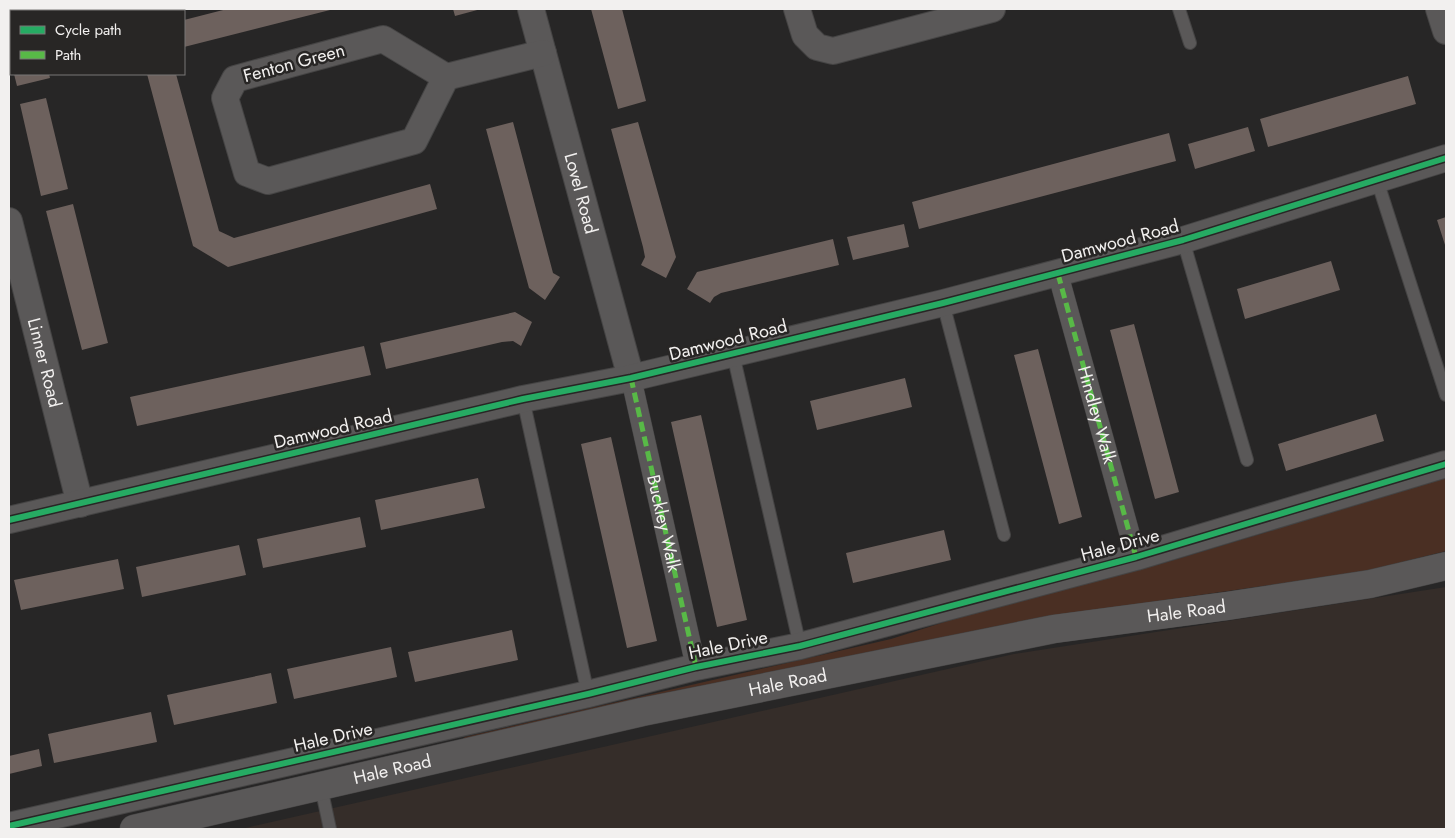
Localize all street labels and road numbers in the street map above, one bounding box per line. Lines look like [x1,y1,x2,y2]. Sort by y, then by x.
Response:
street label: Fenton Green [240,37,348,89]
street label: Lovel Road [558,150,604,237]
street label: Damwood Road [1058,213,1182,269]
street label: Damwood Road [666,313,790,367]
street label: Linner Road [21,315,68,410]
street label: Hindley Walk [1071,363,1123,467]
street label: Damwood Road [271,403,395,455]
street label: Buckley Walk [640,472,687,575]
street label: Hale Drive [1078,522,1162,568]
street label: Hale Road [1145,593,1227,630]
street label: Hale Drive [686,624,770,666]
street label: Hale Road [746,662,829,703]
street label: Hale Drive [291,715,375,759]
street label: Hale Road [351,748,434,791]

